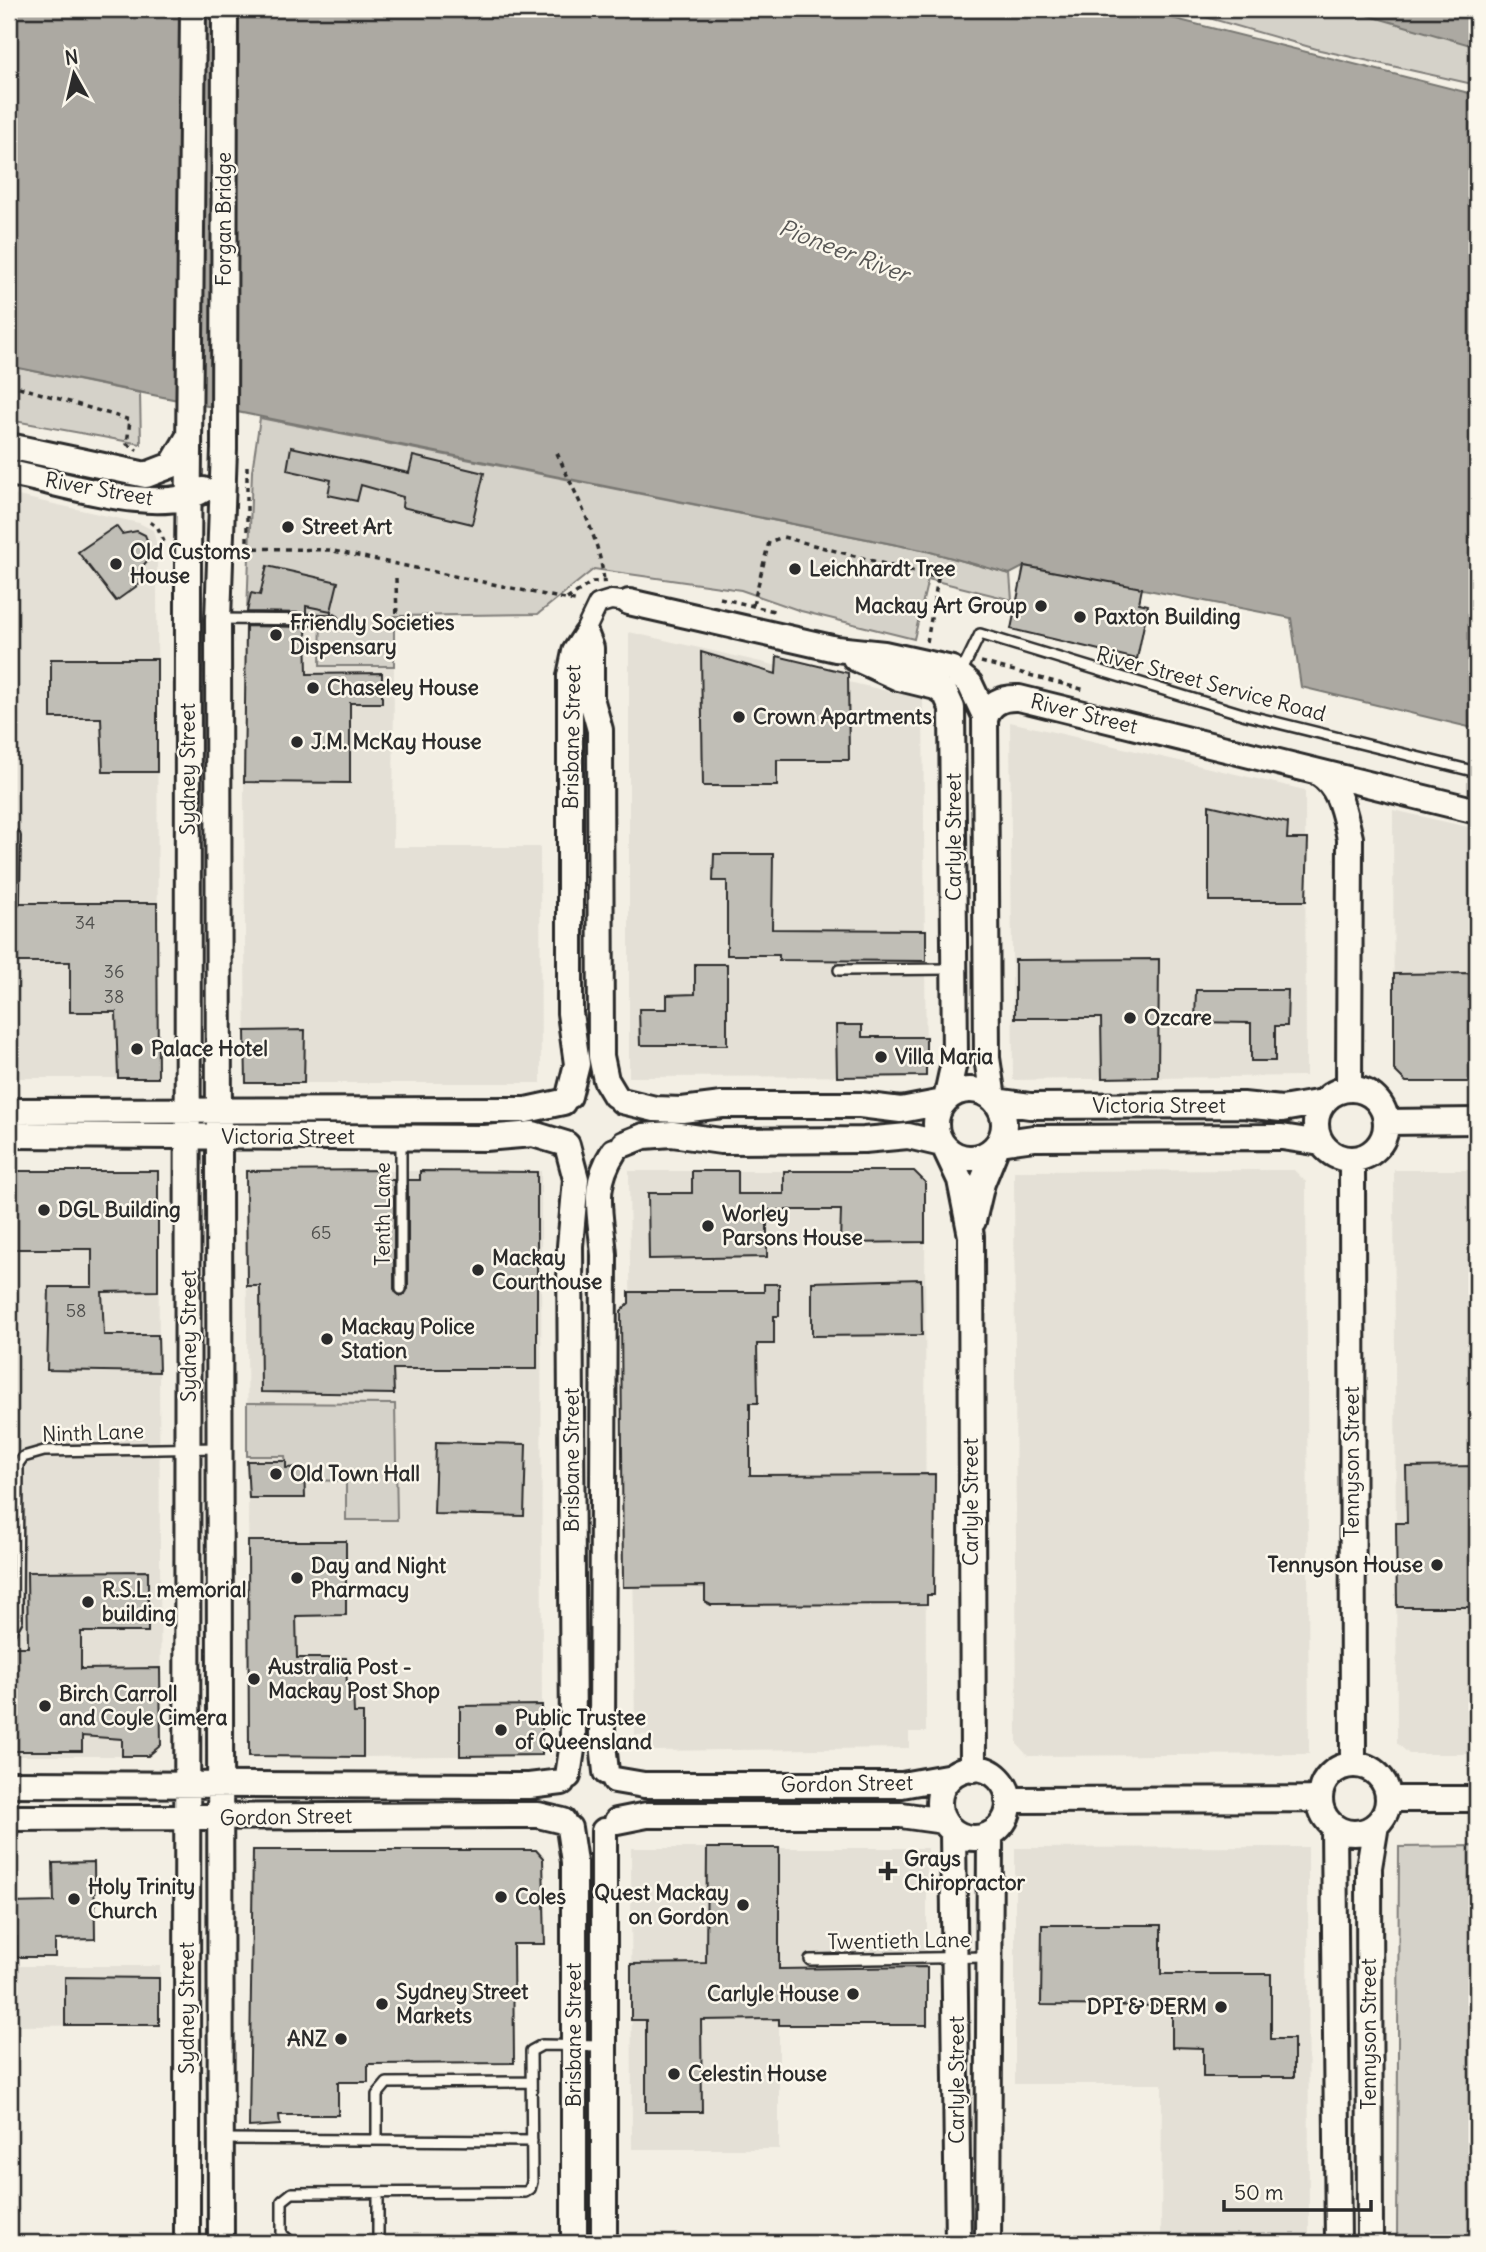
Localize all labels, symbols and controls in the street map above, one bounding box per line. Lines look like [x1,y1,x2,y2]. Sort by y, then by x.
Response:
north arrow [38,38,108,108]
text: N [63,44,80,70]
street label: Forgan Bridge [210,152,237,286]
water label: Pioneer River [775,212,916,290]
street label: River Street [43,466,155,511]
place label: Street Art [302,513,393,540]
marker: Street Art [280,519,296,535]
place label: Old Customs House [130,538,251,589]
place label: Leichhardt Tree [809,555,956,582]
marker: Old Customs House [108,556,124,572]
marker: Leichhardt Tree [787,561,803,577]
place label: Mackay Art Group [854,592,1027,619]
marker: Mackay Art Group [1033,598,1049,614]
place label: Paxton Building [1094,603,1241,630]
place label: Friendly Societies Dispensary [290,609,455,660]
marker: Paxton Building [1072,609,1088,625]
marker: Friendly Societies Dispensary [268,627,284,643]
street label: River Street Service Road [1093,640,1329,727]
street label: Brisbane Street [557,664,586,810]
place label: Chaseley House [327,674,479,701]
marker: Chaseley House [305,680,321,696]
street label: River Street [1028,687,1140,740]
street label: Sydney Street [174,703,201,835]
place label: Crown Apartments [753,703,932,730]
marker: Crown Apartments [731,709,747,725]
place label: J.M. McKay House [311,728,482,755]
marker: J.M. McKay House [289,734,305,750]
street label: Carlyle Street [940,773,967,901]
house number: 34 [75,911,95,934]
house number: 36 [104,960,124,983]
house number: 38 [104,985,124,1008]
place label: Ozcare [1144,1004,1212,1031]
marker: Ozcare [1122,1010,1138,1026]
place label: Palace Hotel [151,1035,268,1062]
marker: Palace Hotel [129,1041,145,1057]
place label: Villa Maria [895,1043,993,1070]
marker: Villa Maria [873,1049,889,1065]
street label: Victoria Street [1092,1092,1226,1119]
street label: Victoria Street [221,1123,355,1150]
street label: Tenth Lane [369,1162,396,1266]
place label: DGL Building [58,1196,181,1223]
place label: Worley Parsons House [722,1200,863,1251]
marker: DGL Building [36,1202,52,1218]
marker: Worley Parsons House [700,1218,716,1234]
house number: 65 [311,1221,331,1244]
place label: Mackay Courthouse [492,1244,602,1295]
marker: Mackay Courthouse [470,1262,486,1278]
street label: Sydney Street [175,1270,202,1402]
house number: 58 [66,1299,86,1322]
place label: Mackay Police Station [341,1313,475,1364]
marker: Mackay Police Station [319,1331,335,1347]
street label: Tennyson Street [1338,1386,1365,1538]
street label: Brisbane Street [558,1388,585,1532]
street label: Ninth Lane [42,1417,144,1448]
street label: Carlyle Street [957,1438,984,1566]
place label: Old Town Hall [290,1460,420,1487]
marker: Old Town Hall [268,1466,284,1482]
place label: Tennyson House [1267,1551,1423,1578]
place label: Day and Night Pharmacy [311,1552,447,1603]
marker: Tennyson House [1429,1557,1445,1573]
marker: Day and Night Pharmacy [289,1570,305,1586]
place label: R.S.L. memorial building [102,1576,246,1627]
marker: R.S.L. memorial building [80,1594,96,1610]
place label: Australia Post - Mackay Post Shop [268,1653,440,1704]
marker: Australia Post - Mackay Post Shop [246,1671,262,1687]
place label: Birch Carroll and Coyle Cimera [59,1680,227,1731]
marker: Birch Carroll and Coyle Cimera [37,1698,53,1714]
place label: Public Trustee of Queensland [515,1704,653,1755]
marker: Public Trustee of Queensland [493,1722,509,1738]
street label: Gordon Street [780,1769,914,1798]
street label: Gordon Street [219,1802,353,1831]
place label: Grays Chiropractor [904,1845,1026,1896]
marker: Grays Chiropractor [878,1861,898,1881]
place label: Holy Trinity Church [88,1873,195,1924]
place label: Quest Mackay on Gordon [594,1879,729,1930]
place label: Coles [515,1883,566,1910]
marker: Coles [493,1889,509,1905]
marker: Holy Trinity Church [66,1891,82,1907]
marker: Quest Mackay on Gordon [735,1897,751,1913]
street label: Twentieth Lane [827,1926,971,1955]
street label: Sydney Street [173,1942,200,2074]
street label: Tennyson Street [1355,1958,1382,2110]
street label: Brisbane Street [560,1963,587,2107]
place label: Sydney Street Markets [396,1978,529,2029]
place label: Carlyle House [707,1980,839,2007]
marker: Carlyle House [845,1986,861,2002]
place label: DPI & DERM [1087,1993,1207,2020]
marker: Sydney Street Markets [374,1996,390,2012]
marker: DPI & DERM [1213,1999,1229,2015]
street label: Carlyle Street [943,2016,970,2144]
place label: ANZ [287,2025,327,2052]
marker: ANZ [333,2031,349,2047]
place label: Celestin House [688,2060,827,2087]
marker: Celestin House [666,2066,682,2082]
scale bar [1224,2168,1370,2212]
text: 50 m [1234,2179,1283,2206]

